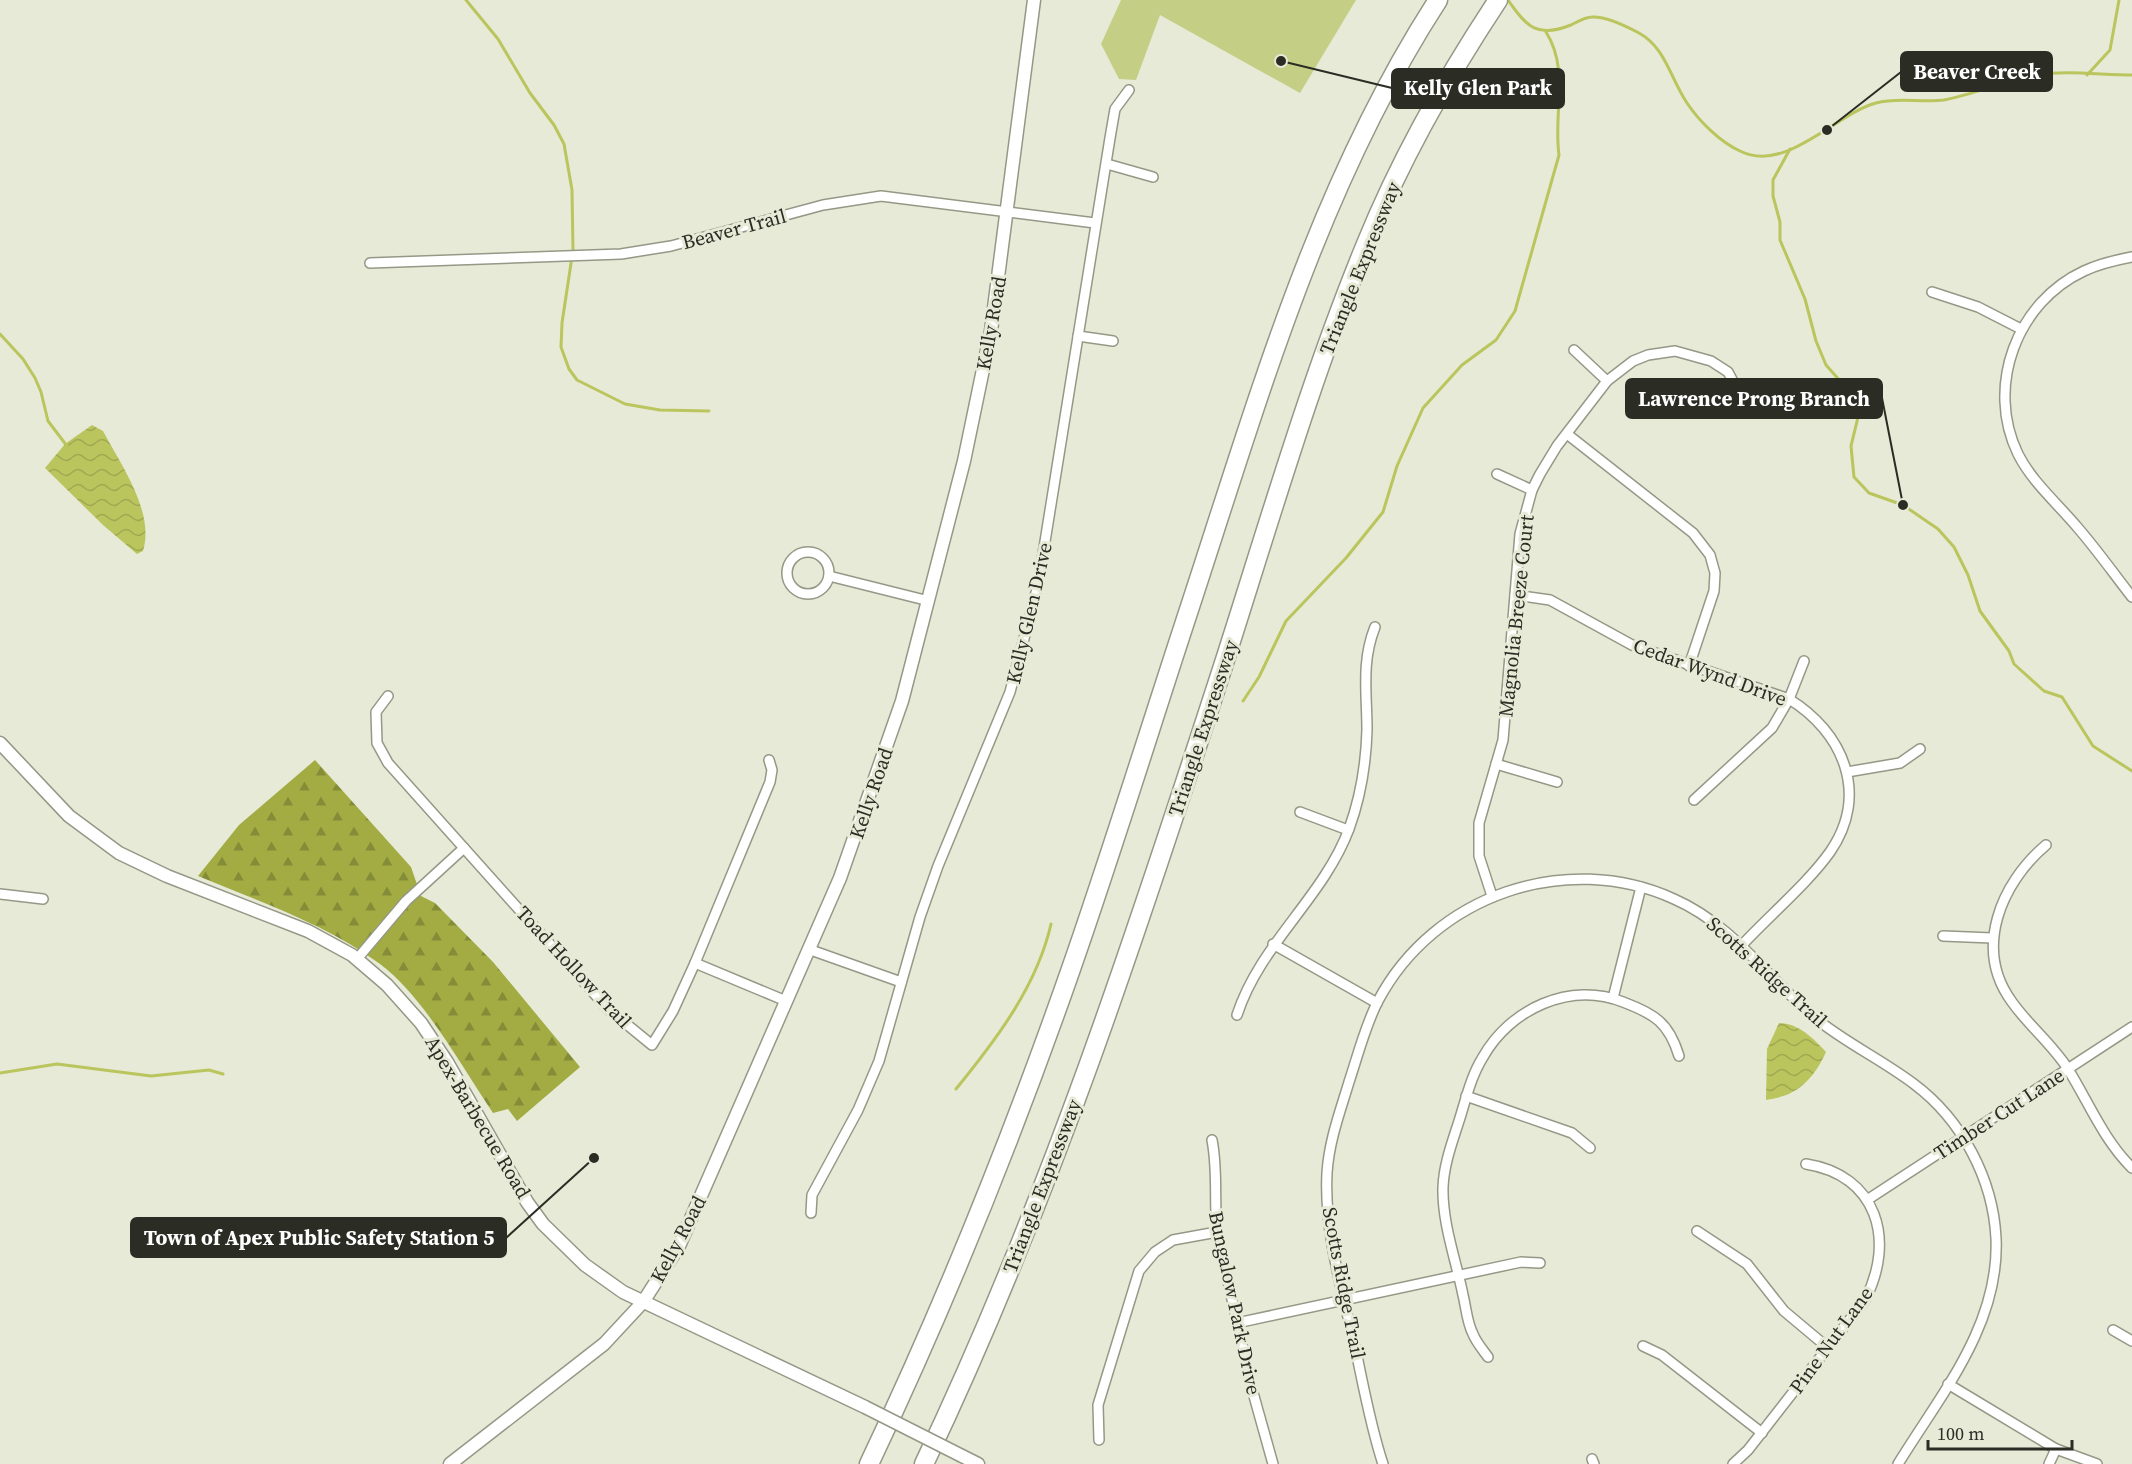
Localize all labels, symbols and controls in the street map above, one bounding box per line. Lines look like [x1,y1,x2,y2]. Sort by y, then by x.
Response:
callout: Beaver Creek [1901,52,2052,91]
text: Beaver Creek [1913,57,2041,86]
callout: Kelly Glen Park [1392,69,1564,108]
text: Kelly Glen Park [1404,73,1553,102]
street label: Triangle Expressway [1313,177,1408,359]
street label: Beaver Trail [679,202,789,256]
street label: Kelly Road [969,273,1013,372]
callout: Lawrence Prong Branch [1626,379,1882,418]
text: Lawrence Prong Branch [1638,384,1870,413]
street label: Magnolia Breeze Court [1491,513,1541,719]
street label: Kelly Glen Drive [999,540,1059,686]
street label: Cedar Wynd Drive [1629,631,1791,713]
street label: Triangle Expressway [1161,635,1245,820]
street label: Kelly Road [842,743,900,842]
street label: Toad Hollow Trail [510,900,638,1034]
street label: Scotts Ridge Trail [1700,910,1834,1034]
street label: Apex-Barbecue Road [418,1031,538,1204]
street label: Timber Cut Lane [1928,1061,2070,1167]
street label: Triangle Expressway [996,1094,1088,1277]
street label: Kelly Road [643,1190,713,1287]
street label: Scotts Ridge Trail [1316,1205,1372,1361]
street label: Bungalow Park Drive [1202,1209,1268,1397]
callout: Town of Apex Public Safety Station 5 [131,1218,506,1257]
text: Town of Apex Public Safety Station 5 [144,1223,494,1252]
street label: Pine Nut Lane [1783,1281,1879,1399]
scale bar [1928,1413,2072,1451]
text: 100 m [1937,1421,1984,1446]

